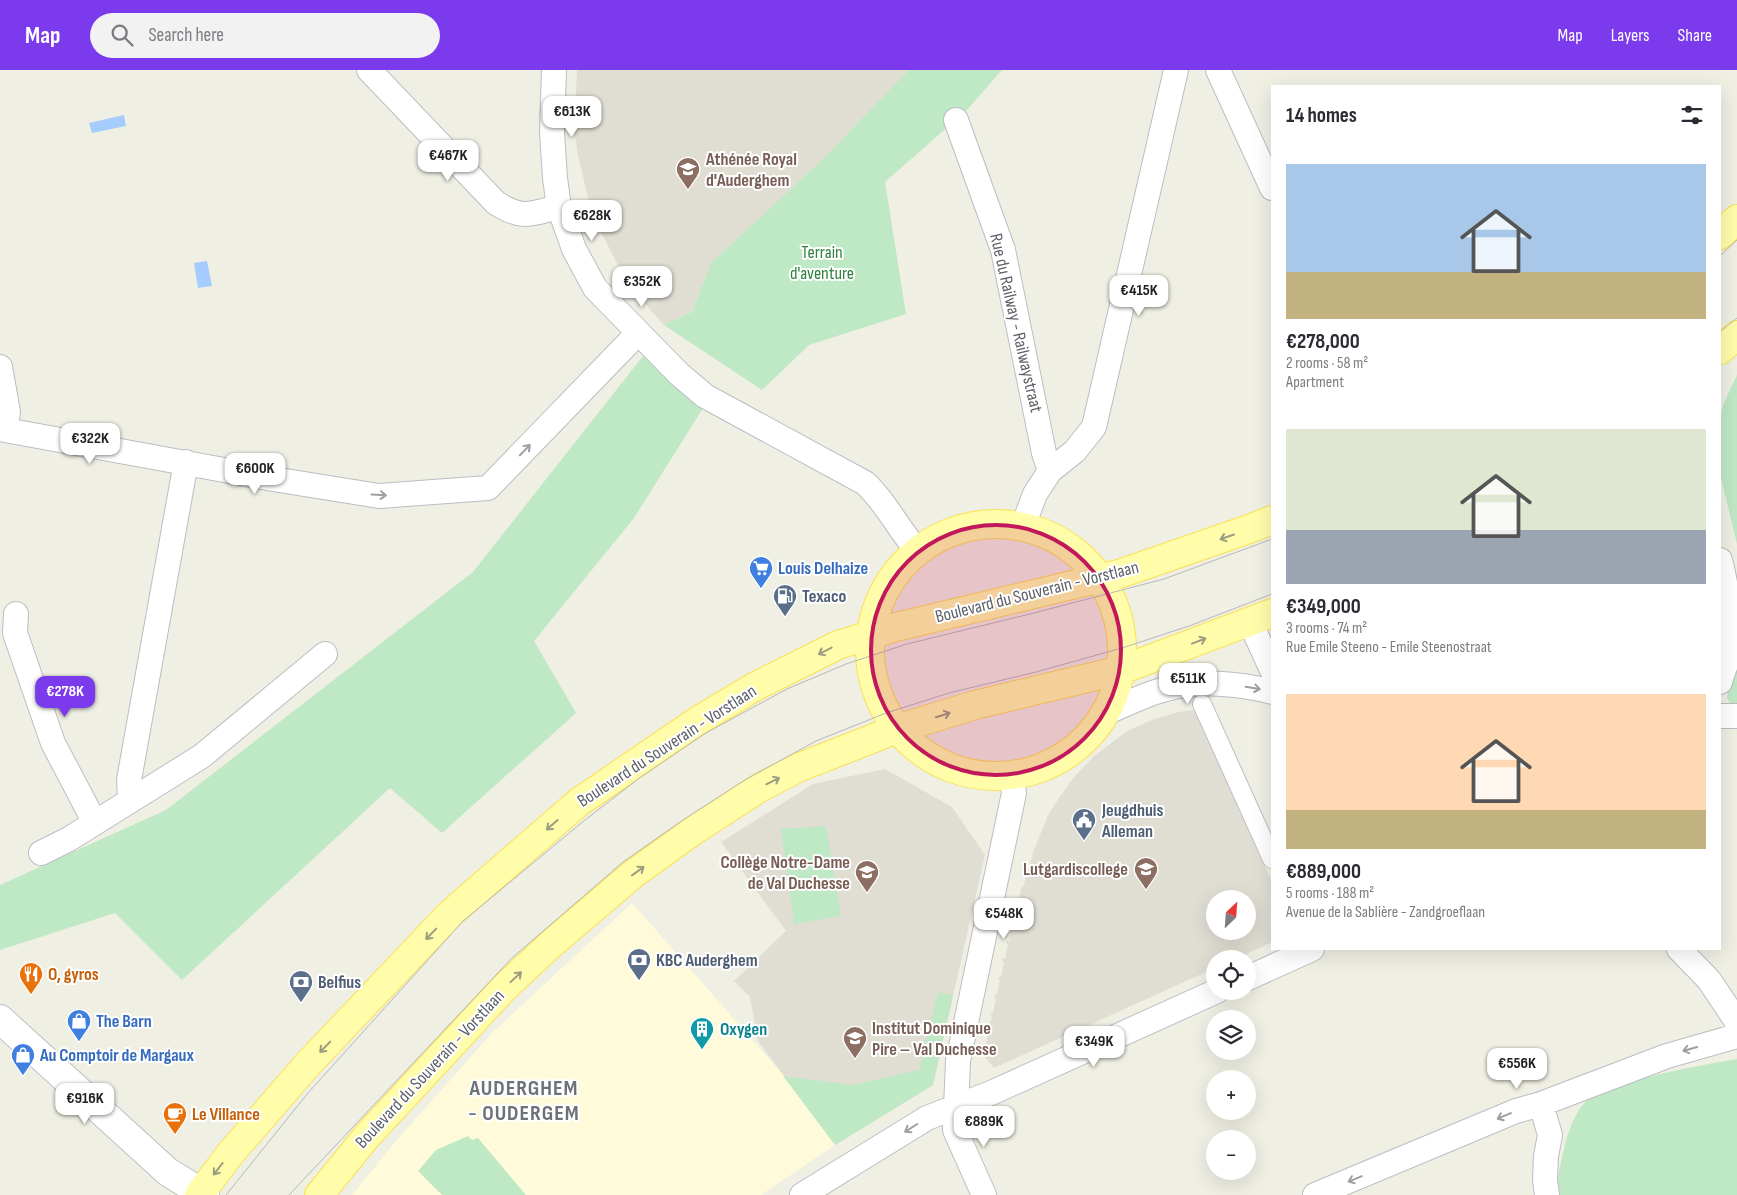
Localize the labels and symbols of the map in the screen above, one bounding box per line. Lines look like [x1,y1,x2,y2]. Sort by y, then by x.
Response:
pin: €613K [537,96,607,138]
pin: €467K [413,140,483,182]
place label: Athénée Royal d'Auderghem [705,149,797,191]
school or university icon: Athénée Royal d'Auderghem [675,156,701,190]
pin: €628K [557,200,627,242]
street label: Rue du Railway - Railwaystraat [985,231,1047,415]
park label: Terrain d'aventure [790,242,854,284]
pin: €352K [607,266,677,308]
pin: €415K [1104,274,1174,317]
pin: €322K [55,422,125,465]
one-way arrow [519,444,531,457]
pin: €600K [220,452,290,495]
one-way arrow [370,490,386,499]
one-way arrow [1220,533,1235,542]
supermarket icon: Louis Delhaize [748,555,774,589]
street label: Boulevard du Souverain - Vorstlaan [933,557,1141,627]
place label: Louis Delhaize [778,558,868,579]
fuel station icon: Texaco [772,583,798,617]
place label: Texaco [802,586,846,607]
one-way arrow [1191,636,1207,645]
one-way arrow [818,647,833,656]
pin: €511K [1153,662,1223,705]
pin: €278K [30,676,100,718]
street label: Boulevard du Souverain - Vorstlaan [574,680,760,812]
one-way arrow [1245,684,1261,694]
one-way arrow [935,709,951,719]
one-way arrow [766,776,781,786]
place label: Jeugdhuis Alleman [1101,800,1163,842]
public building icon: Jeugdhuis Alleman [1071,807,1097,841]
one-way arrow [546,819,559,831]
place label: Collège Notre-Dame de Val Duchesse [721,852,850,894]
school or university icon: Lutgardiscollege [1133,856,1159,890]
school or university icon: Collège Notre-Dame de Val Duchesse [854,859,880,893]
place label: Lutgardiscollege [1023,859,1128,880]
one-way arrow [631,866,645,876]
north arrow [1206,890,1256,940]
pin: €548K [969,898,1039,940]
one-way arrow [425,927,437,940]
bank icon: KBC Auderghem [626,947,652,981]
place label: KBC Auderghem [656,950,758,971]
restaurant icon: O, gyros [18,961,44,995]
place label: O, gyros [48,964,99,985]
bank icon: Belfius [288,969,314,1003]
one-way arrow [509,971,522,983]
place label: Belfius [318,972,361,993]
street label: Boulevard du Souverain - Vorstlaan [351,985,509,1153]
shop icon: The Barn [66,1008,92,1042]
place label: The Barn [96,1011,152,1032]
building icon: Oxygen [689,1016,715,1050]
place label: Institut Dominique Pire – Val Duchesse [872,1018,997,1060]
place label: Oxygen [720,1019,767,1040]
school or university icon: Institut Dominique Pire – Val Duchesse [842,1025,868,1059]
pin: €349K [1059,1026,1129,1068]
one-way arrow [319,1040,331,1053]
shop icon: Au Comptoir de Margaux [10,1042,36,1076]
place label: Au Comptoir de Margaux [39,1045,194,1066]
one-way arrow [1683,1045,1699,1055]
pin: €556K [1482,1048,1552,1090]
district label: AUDERGHEM - OUDERGEM [468,1075,580,1127]
pin: €916K [50,1082,120,1125]
cafe icon: Le Villance [162,1101,188,1135]
place label: Le Villance [192,1104,260,1125]
pin: €889K [949,1106,1019,1148]
one-way arrow [1497,1111,1512,1121]
one-way arrow [904,1122,918,1133]
one-way arrow [213,1162,224,1175]
one-way arrow [1348,1175,1363,1184]

